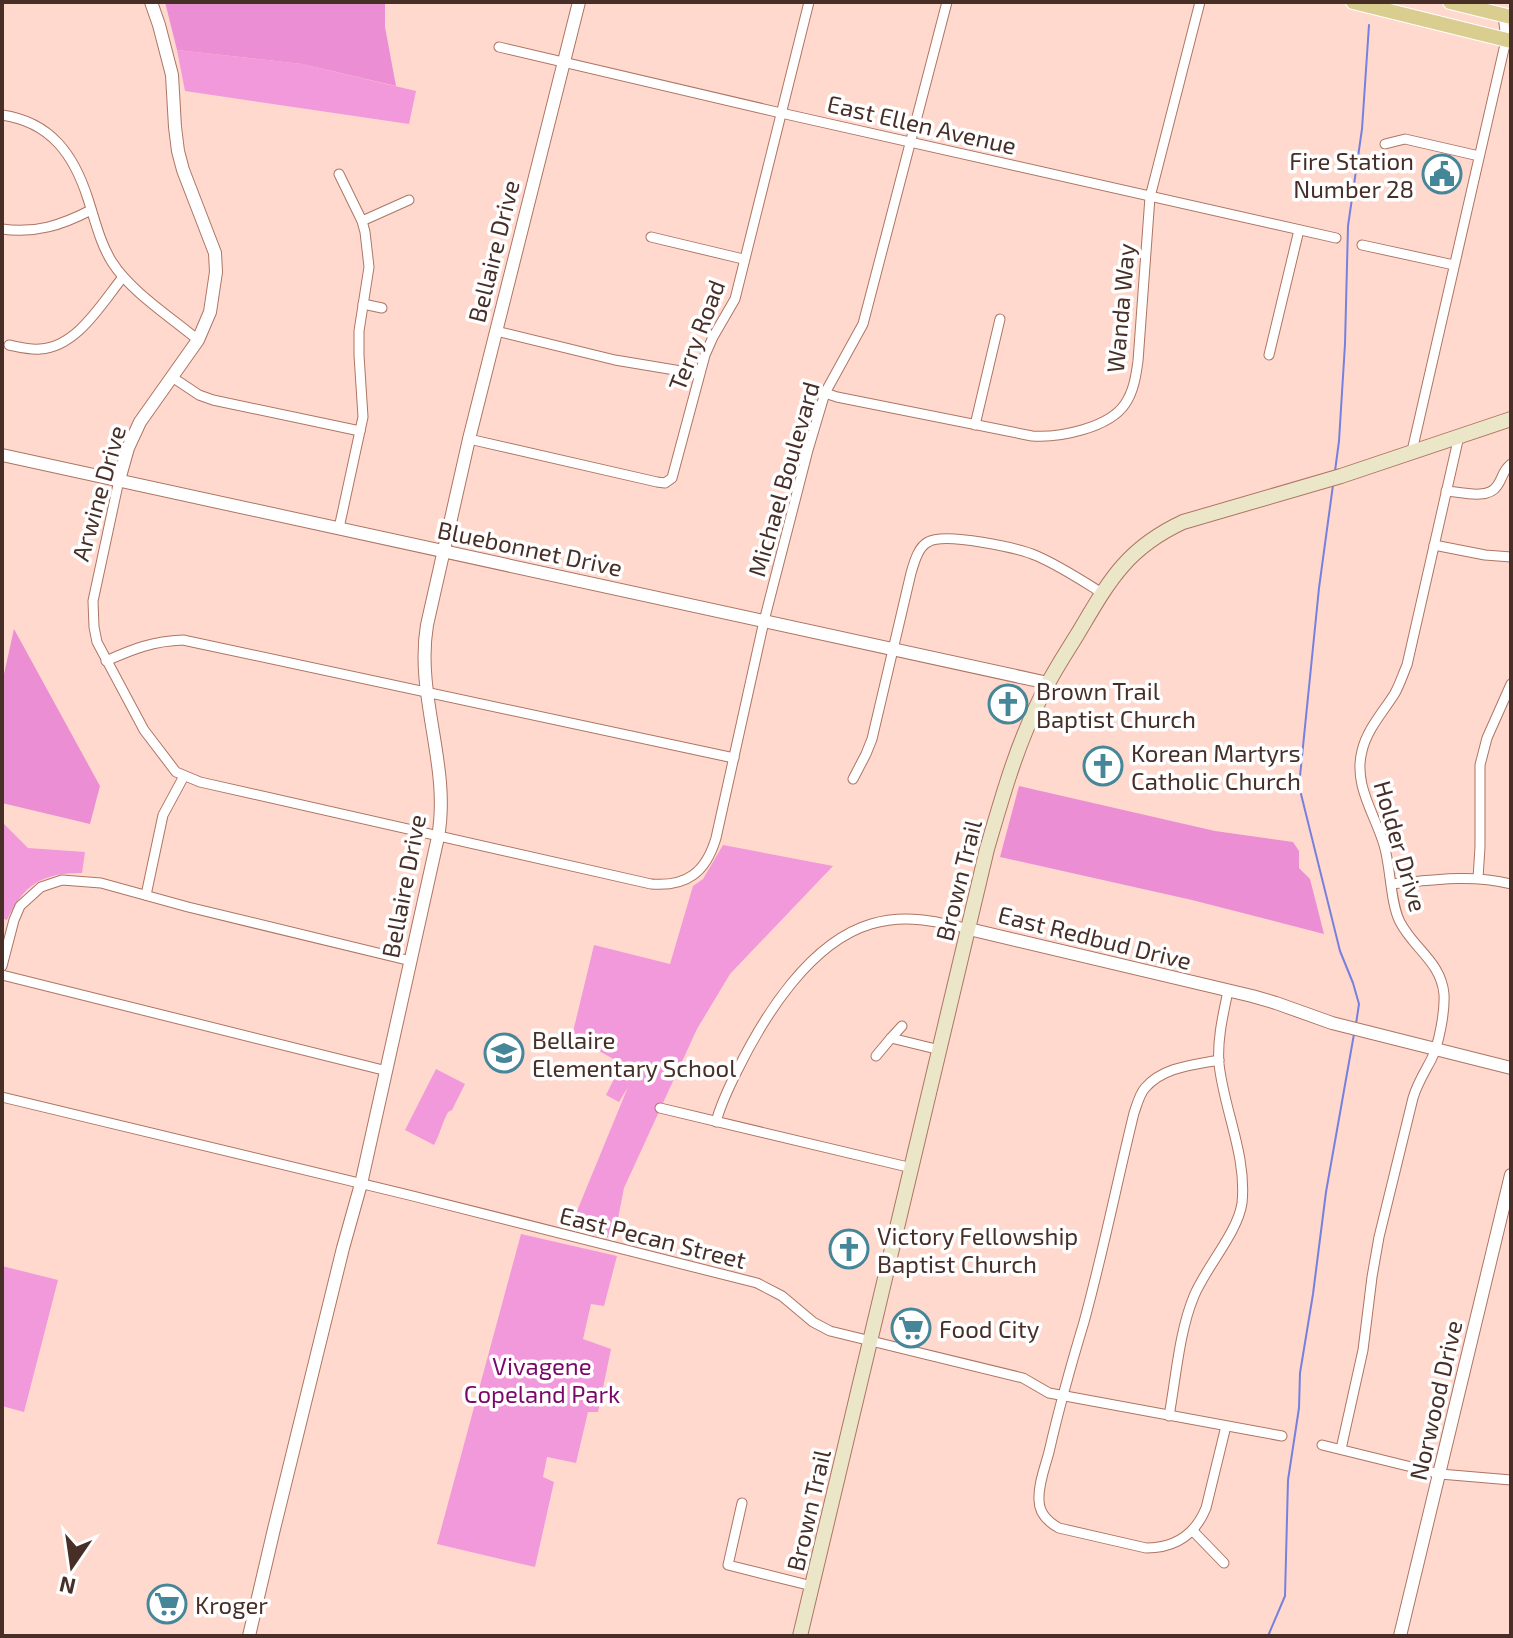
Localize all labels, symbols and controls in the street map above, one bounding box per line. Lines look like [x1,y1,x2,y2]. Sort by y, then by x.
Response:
street label: East Ellen Avenue [825,88,1019,160]
place label: Fire Station Number 28 [1289,146,1414,203]
public building icon: Fire Station Number 28 [1421,153,1463,195]
street label: Bellaire Drive [461,177,525,325]
street label: Wanda Way [1100,242,1140,374]
street label: Terry Road [662,276,730,394]
street label: Michael Boulevard [741,378,825,580]
street label: Arwine Drive [65,422,131,564]
street label: Bluebonnet Drive [435,514,625,582]
place label: Brown Trail Baptist Church [1036,676,1196,733]
church icon: Brown Trail Baptist Church [987,683,1029,725]
place label: Korean Martyrs Catholic Church [1131,738,1301,795]
church icon: Korean Martyrs Catholic Church [1082,745,1124,787]
street label: Holder Drive [1368,777,1434,915]
street label: Bellaire Drive [375,812,431,960]
street label: Brown Trail [929,816,987,944]
street label: East Redbud Drive [995,899,1195,975]
place label: Bellaire Elementary School [532,1025,736,1082]
school or university icon: Bellaire Elementary School [483,1032,525,1074]
street label: East Pecan Street [557,1200,749,1274]
place label: Victory Fellowship Baptist Church [877,1221,1078,1278]
church icon: Victory Fellowship Baptist Church [828,1228,870,1270]
supermarket icon: Food City [890,1307,932,1349]
place label: Food City [939,1314,1040,1343]
street label: Norwood Drive [1403,1317,1467,1483]
park label: Vivagene Copeland Park [464,1351,620,1408]
street label: Brown Trail [780,1446,836,1574]
north arrow [32,1526,112,1606]
text: N [57,1572,78,1601]
supermarket icon: Kroger [146,1583,188,1625]
place label: Kroger [195,1590,268,1619]

